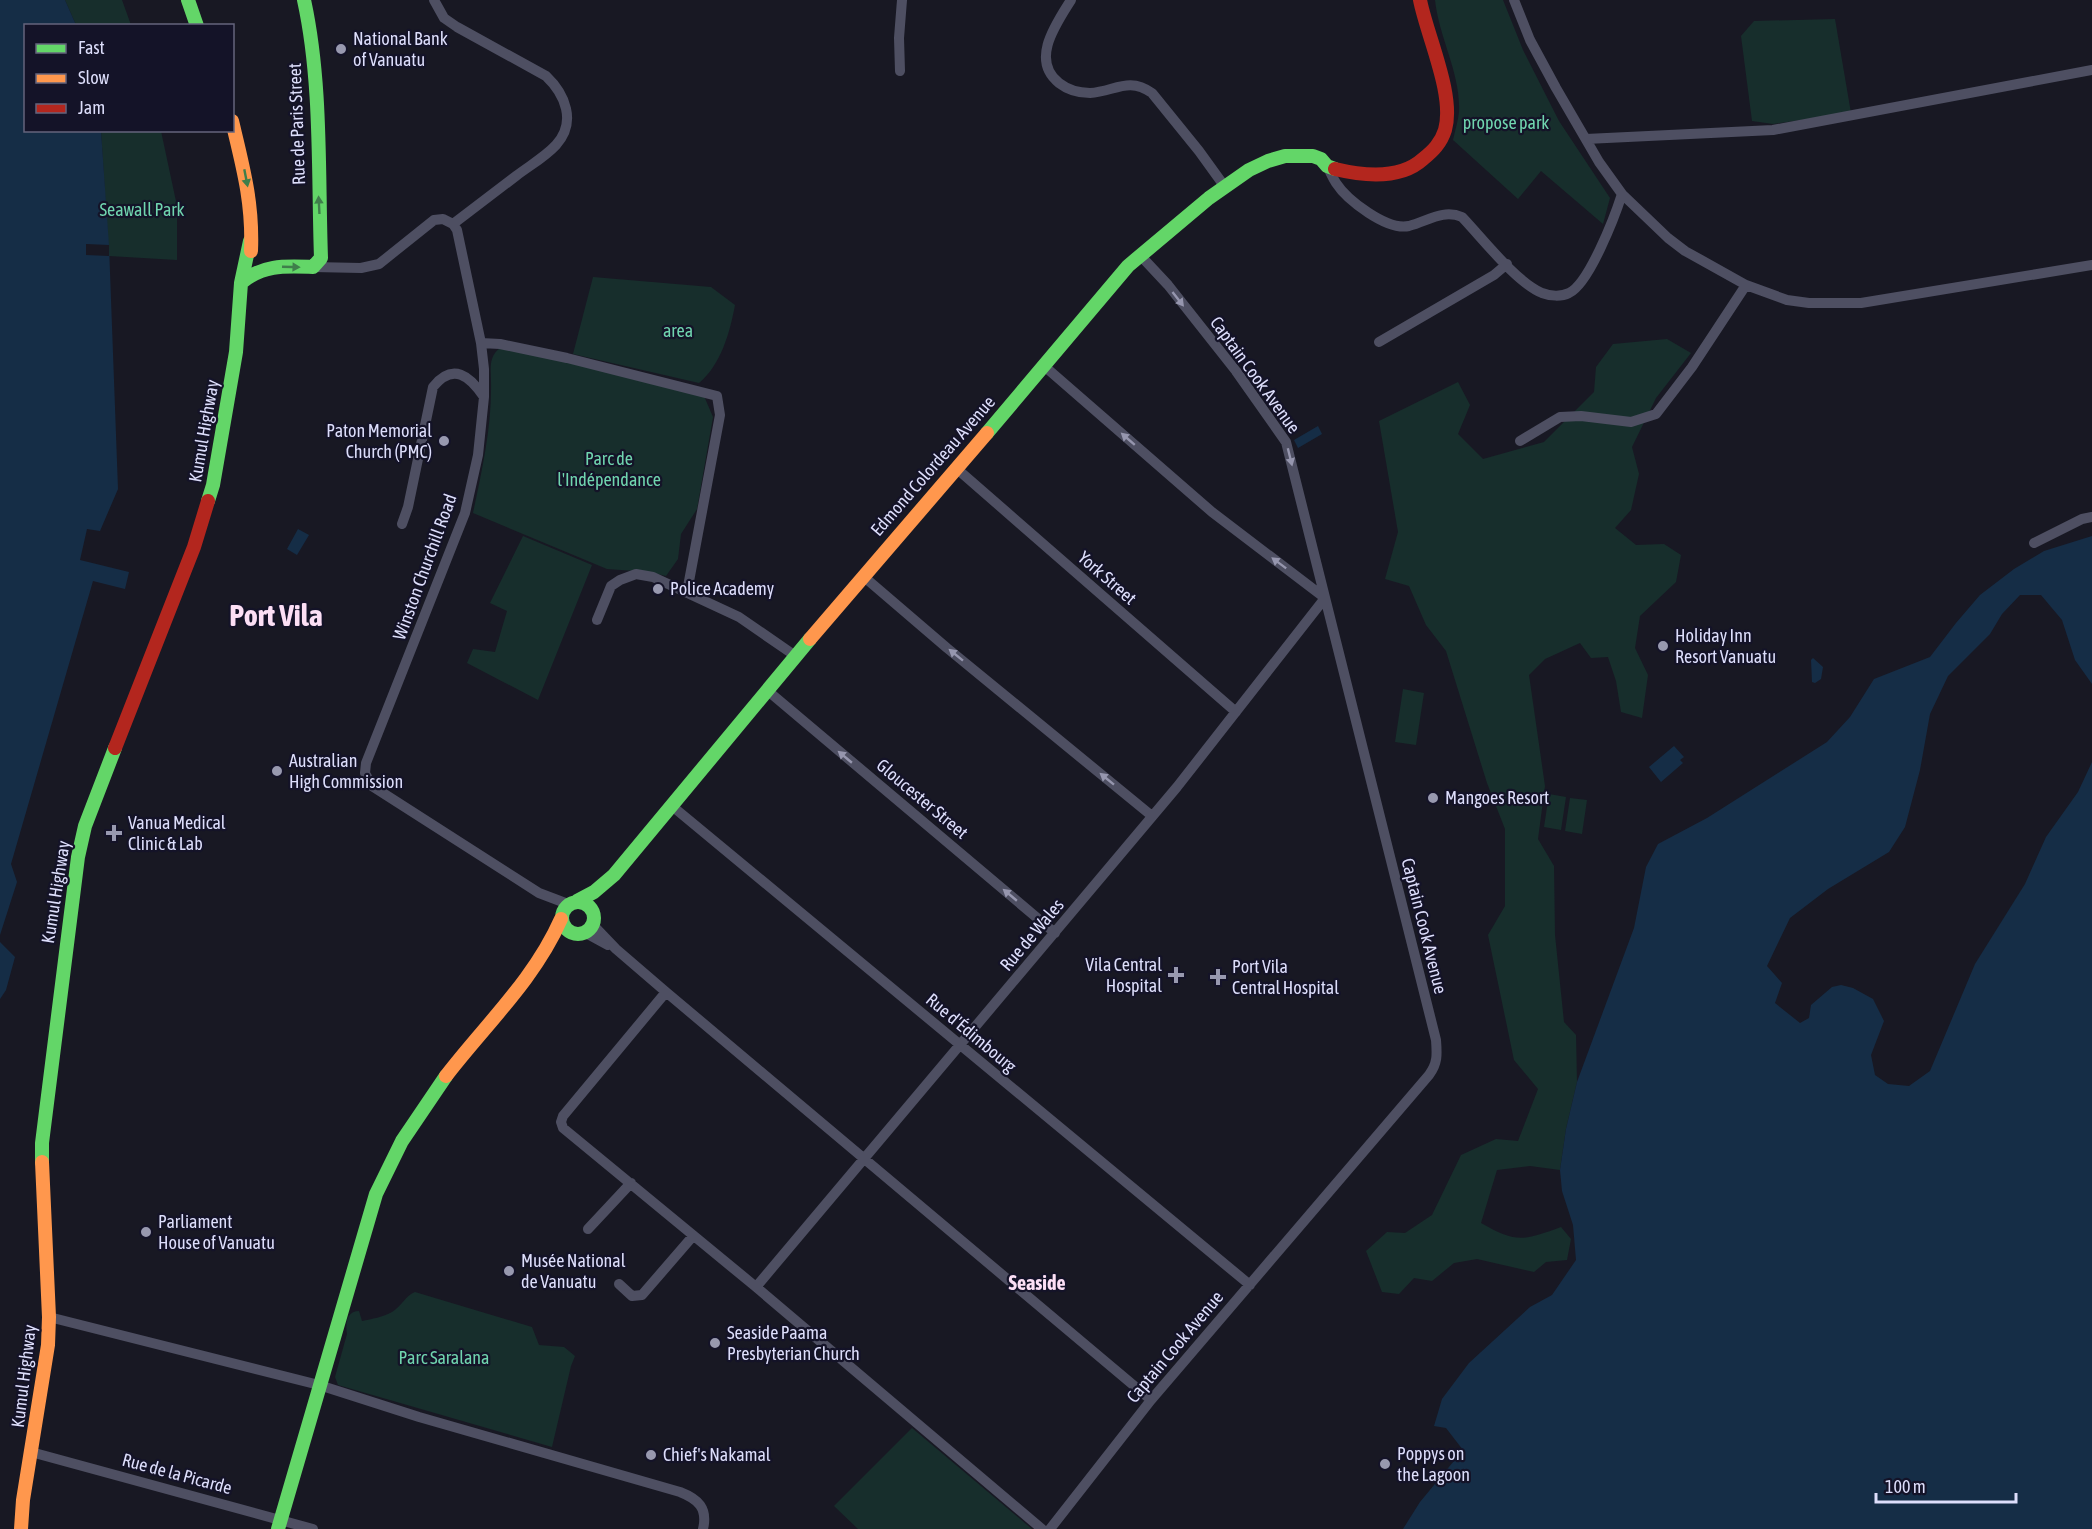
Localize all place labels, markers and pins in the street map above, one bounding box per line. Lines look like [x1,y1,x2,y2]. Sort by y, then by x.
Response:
place label: National Bank of Vanuatu [353,28,448,70]
marker: National Bank of Vanuatu [334,42,348,56]
place label: Paton Memorial Church (PMC) [326,420,432,462]
marker: Paton Memorial Church (PMC) [437,434,451,448]
place label: Police Academy [670,578,774,599]
marker: Police Academy [651,582,665,596]
place label: Holiday Inn Resort Vanuatu [1675,625,1776,667]
marker: Holiday Inn Resort Vanuatu [1656,639,1670,653]
place label: Australian High Commission [289,750,403,792]
marker: Australian High Commission [270,764,284,778]
place label: Mangoes Resort [1445,787,1549,808]
marker: Mangoes Resort [1426,791,1440,805]
place label: Vanua Medical Clinic & Lab [128,812,226,854]
marker: Vanua Medical Clinic & Lab [105,824,123,842]
place label: Vila Central Hospital [1085,954,1162,996]
place label: Port Vila Central Hospital [1232,956,1339,998]
marker: Vila Central Hospital [1167,966,1185,984]
marker: Port Vila Central Hospital [1209,968,1227,986]
place label: Parliament House of Vanuatu [158,1211,275,1253]
marker: Parliament House of Vanuatu [139,1225,153,1239]
place label: Musée National de Vanuatu [521,1250,626,1292]
marker: Musée National de Vanuatu [502,1264,516,1278]
place label: Seaside Paama Presbyterian Church [727,1322,860,1364]
marker: Seaside Paama Presbyterian Church [708,1336,722,1350]
place label: Poppys on the Lagoon [1397,1443,1470,1485]
place label: Chief's Nakamal [663,1444,771,1465]
marker: Chief's Nakamal [644,1448,658,1462]
marker: Poppys on the Lagoon [1378,1457,1392,1471]

